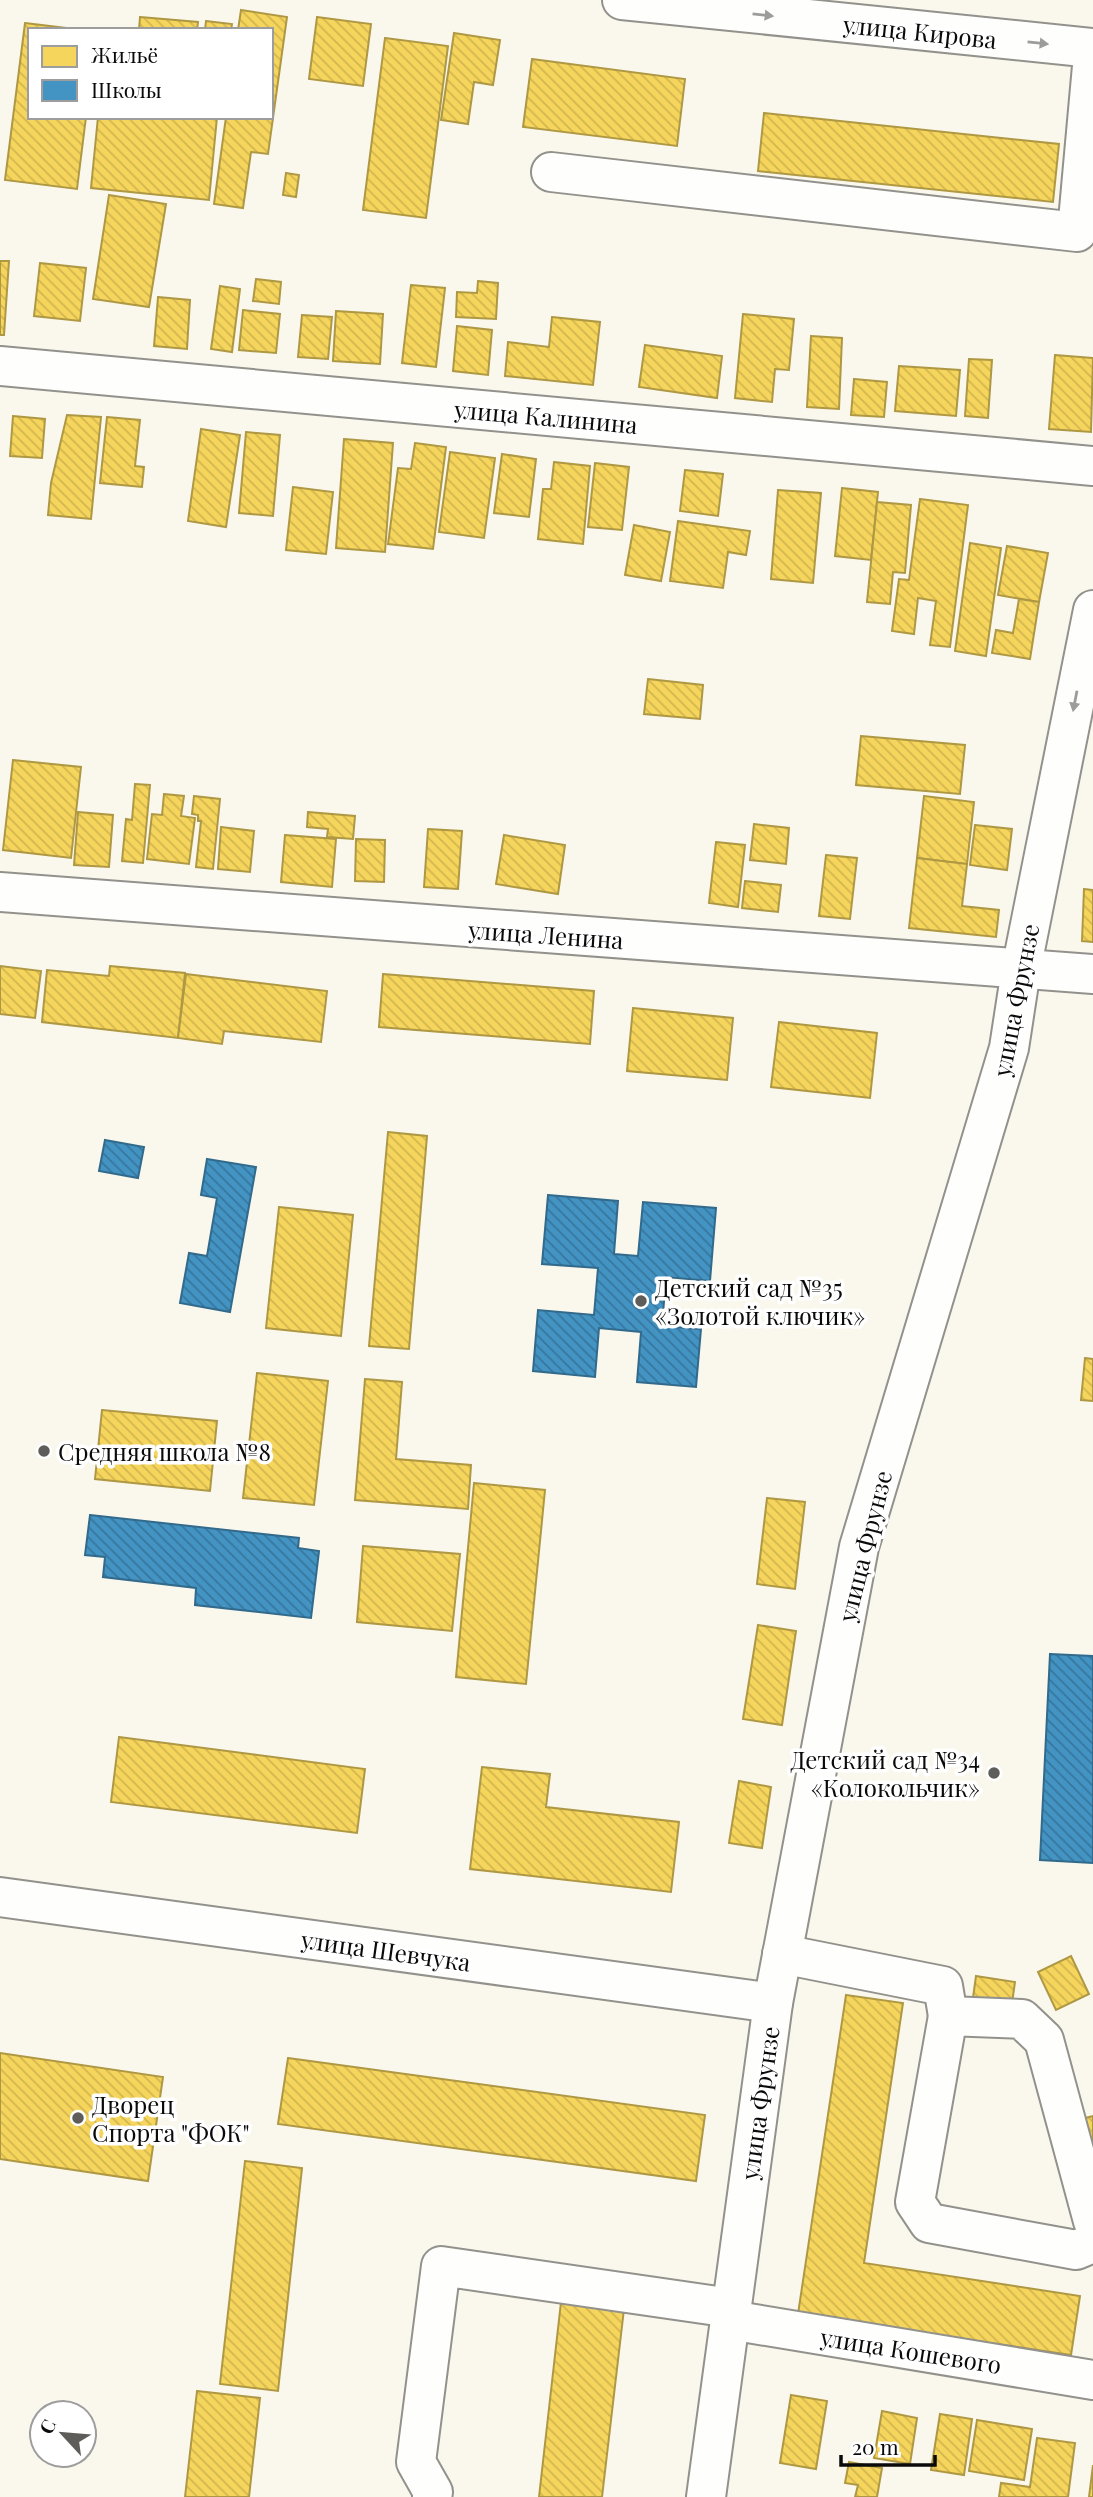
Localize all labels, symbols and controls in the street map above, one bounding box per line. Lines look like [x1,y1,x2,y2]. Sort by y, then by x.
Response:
street label: улица Кирова [841,7,998,55]
one-way arrow [753,9,775,20]
legend [28,28,273,119]
one-way arrow [1028,38,1050,49]
text: Жильё [91,40,158,68]
text: Школы [91,75,162,103]
street label: улица Калинина [452,392,639,440]
one-way arrow [1069,690,1080,712]
street label: улица Ленина [466,913,625,955]
street label: улица Фрунзе [984,921,1045,1080]
place label: Детский сад №35 «Золотой ключик» [655,1271,865,1331]
marker: Детский сад №35 «Золотой ключик» [633,1293,649,1309]
place label: Средняя школа №8 [58,1435,271,1467]
marker: Средняя школа №8 [36,1443,52,1459]
street label: улица Фрунзе [829,1467,898,1626]
place label: Детский сад №34 «Колокольчик» [790,1743,980,1803]
marker: Детский сад №34 «Колокольчик» [986,1765,1002,1781]
street label: улица Шевчука [298,1922,473,1978]
street label: улица Фрунзе [732,2024,786,2183]
place label: Дворец Спорта "ФОК" [92,2088,250,2148]
marker: Дворец Спорта "ФОК" [70,2110,86,2126]
street label: улица Кошевого [817,2320,1004,2380]
north arrow [28,2399,98,2469]
text: С [32,2414,61,2438]
scale bar [841,2424,936,2468]
text: 20 m [852,2432,899,2460]

